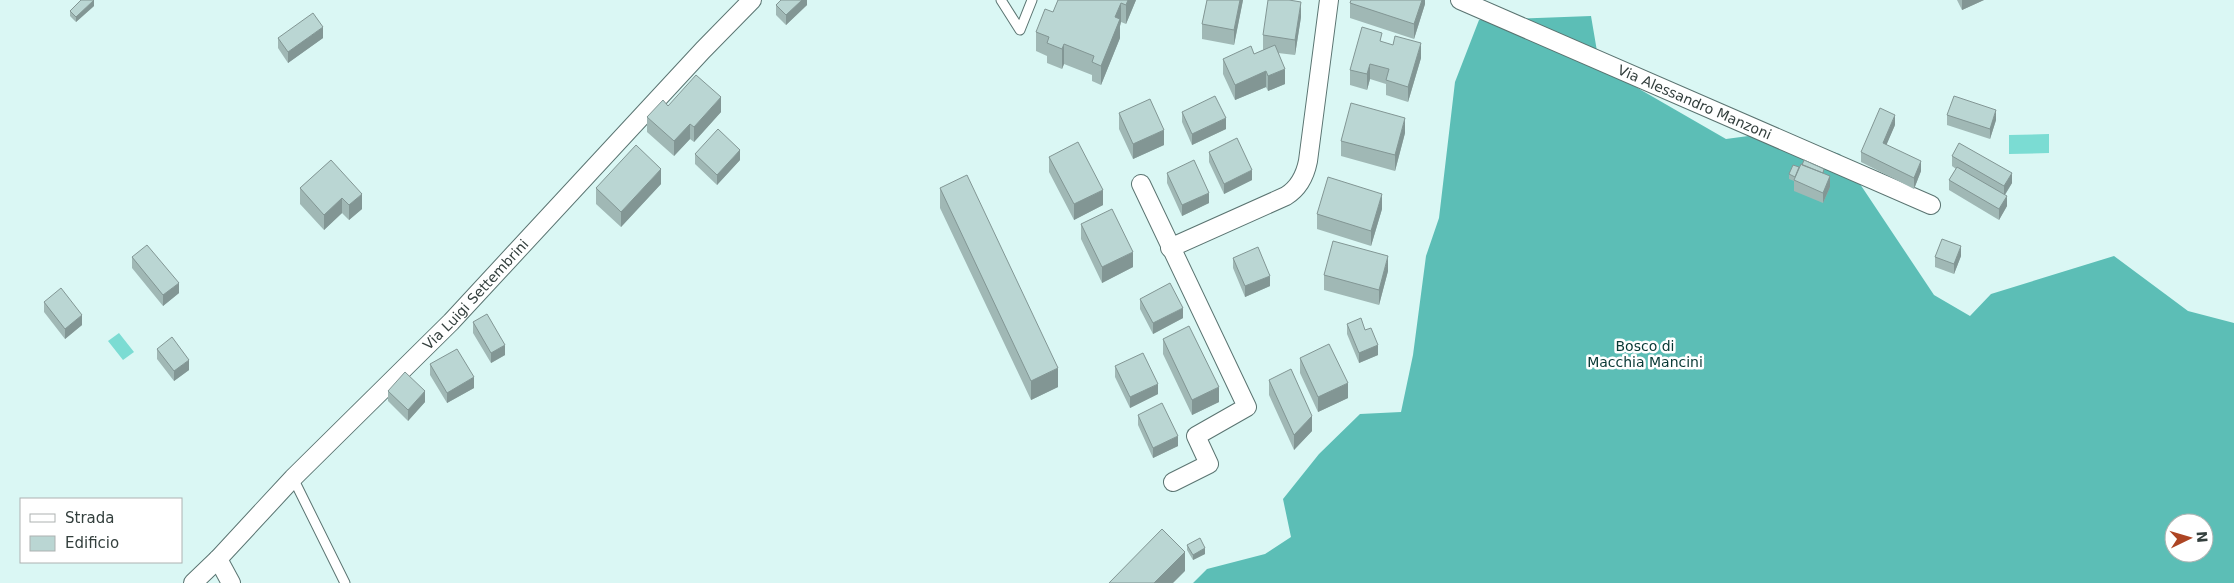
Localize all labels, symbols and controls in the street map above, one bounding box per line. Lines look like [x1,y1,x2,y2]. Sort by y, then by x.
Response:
street label: Via Alessandro Manzoni [1615,62,1774,143]
street label: Via Luigi Settembrini [420,236,532,353]
park label: Bosco di Macchia Mancini [1587,338,1703,370]
legend [20,498,182,563]
text: Strada [65,509,114,527]
north arrow [2164,513,2214,563]
text: N [2193,530,2210,543]
text: Edificio [65,534,119,552]

